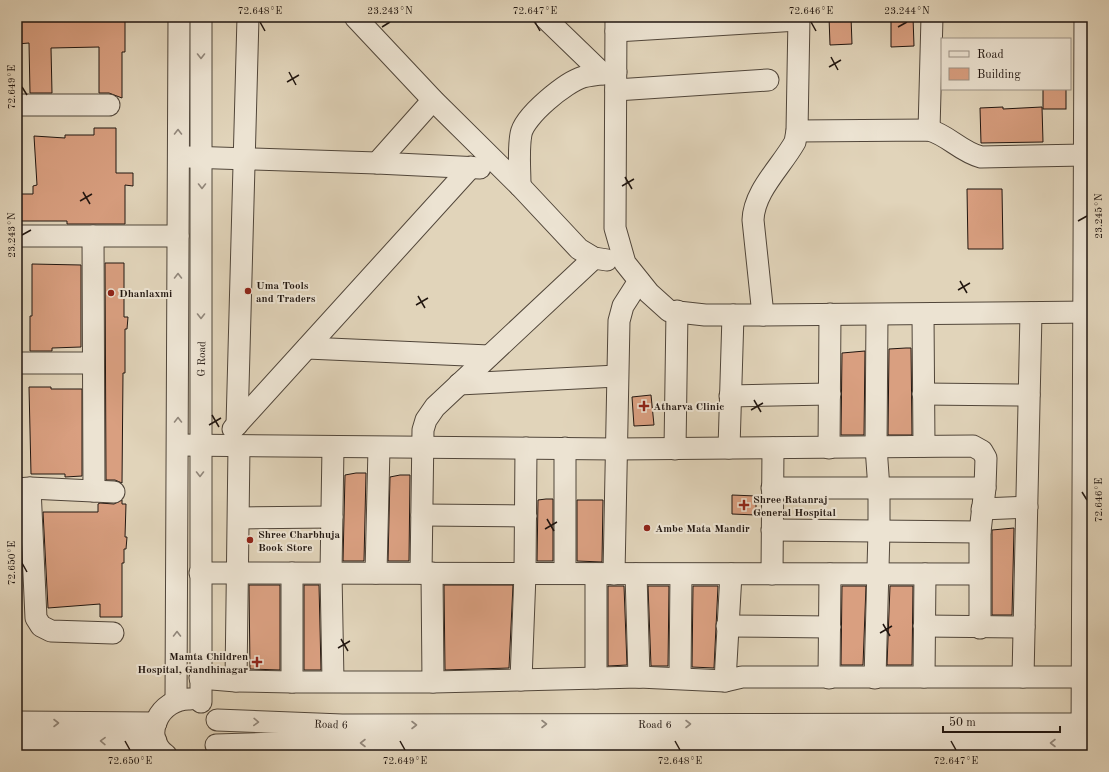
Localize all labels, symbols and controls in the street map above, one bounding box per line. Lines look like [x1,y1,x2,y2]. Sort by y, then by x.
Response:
text: 72.648°E [238,6,282,16]
text: 23.243°N [367,6,413,16]
text: 72.647°E [513,6,557,16]
text: 72.646°E [789,6,833,16]
text: 23.244°N [884,6,930,16]
legend [941,38,1071,90]
text: Road [977,49,1004,61]
one-way arrow [197,53,205,59]
text: 72.649°E [7,65,17,109]
text: Building [977,69,1021,81]
one-way arrow [174,129,182,135]
one-way arrow [198,183,206,189]
text: 23.245°N [1094,193,1104,239]
text: 23.243°N [7,212,17,258]
one-way arrow [174,273,182,279]
place label: Uma Tools and Traders [256,281,316,305]
marker: Uma Tools and Traders [243,286,253,296]
marker: Dhanlaxmi [106,288,116,298]
place label: Dhanlaxmi [119,289,172,300]
one-way arrow [197,313,205,319]
street label: G Road [197,341,208,377]
marker: Atharva Clinic [638,400,650,412]
place label: Atharva Clinic [653,402,724,413]
one-way arrow [174,417,182,423]
one-way arrow [196,471,204,477]
text: 72.646°E [1094,478,1104,522]
place label: Shree Ratanraj General Hospital [753,495,836,519]
marker: Shree Ratanraj General Hospital [738,499,750,511]
marker: Ambe Mata Mandir [642,523,652,533]
place label: Ambe Mata Mandir [655,524,750,535]
place label: Shree Charbhuja Book Store [258,530,341,554]
marker: Shree Charbhuja Book Store [245,535,255,545]
text: 72.650°E [7,541,17,585]
one-way arrow [173,631,181,637]
place label: Mamta Children Hospital, Gandhinagar [137,652,248,676]
marker: Mamta Children Hospital, Gandhinagar [251,656,263,668]
scale bar [943,708,1060,734]
text: 50 m [949,716,976,729]
one-way arrow [253,717,259,726]
one-way arrow [53,719,59,727]
street label: Road 6 [314,719,348,732]
one-way arrow [541,720,547,728]
street label: Road 6 [638,720,672,731]
one-way arrow [685,720,691,728]
one-way arrow [411,721,417,729]
one-way arrow [100,737,106,745]
one-way arrow [360,739,366,747]
one-way arrow [1050,739,1056,747]
text: 72.650°E [108,756,152,766]
text: 72.649°E [383,756,427,766]
text: 72.648°E [658,756,702,766]
text: 72.647°E [934,756,978,766]

